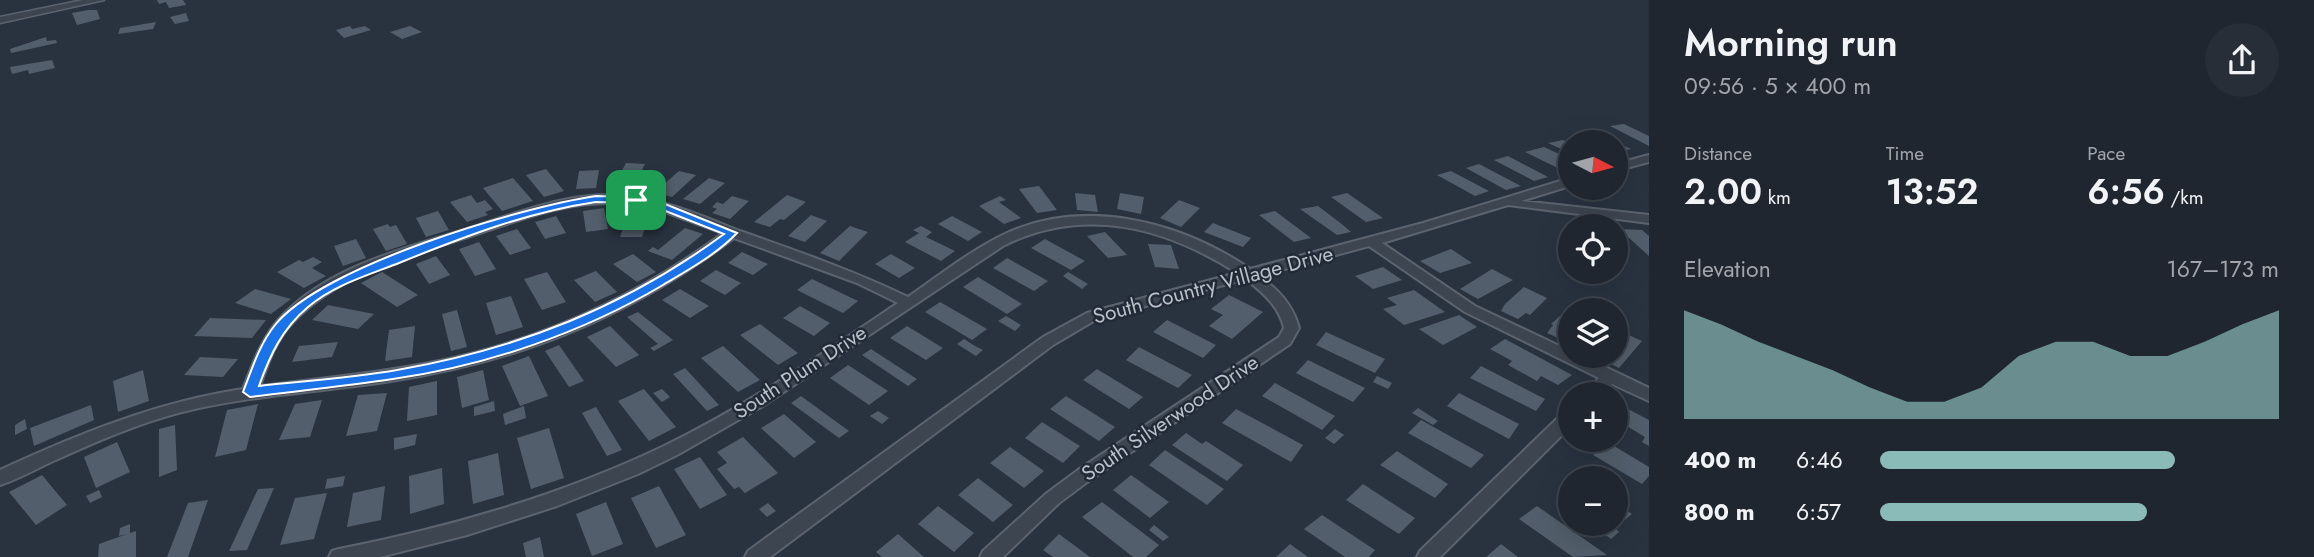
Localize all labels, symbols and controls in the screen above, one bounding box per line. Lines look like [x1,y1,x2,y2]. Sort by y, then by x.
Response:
text: Morning run [1684,15,1898,70]
button: share [2205,23,2279,97]
text: 09:56 · 5 × 400 m [1684,69,1871,103]
north arrow [1558,130,1628,200]
map controls [1558,130,1628,536]
text: Distance [1684,140,1752,167]
text: Time [1886,140,1924,167]
text: Pace [2087,140,2125,167]
text: 2.00 [1684,167,1762,217]
text: 13:52 [1886,167,1978,217]
text: 6:56 [2087,167,2165,217]
pin [606,170,666,230]
icon: arrive [617,181,655,219]
text: km [1762,184,1791,211]
text: /km [2165,184,2204,211]
button: locate [1558,214,1628,284]
street label: South Country Village Drive [1090,238,1337,332]
text: Elevation [1684,252,1771,286]
text: 167–173 m [2166,252,2279,286]
button: layers [1558,298,1628,368]
street label: South Plum Drive [728,318,873,426]
street label: South Silverwood Drive [1076,347,1265,488]
button: + [1558,382,1628,452]
text: 400 m [1684,443,1756,477]
text: 6:46 [1796,443,1843,477]
button: − [1558,466,1628,536]
text: 800 m [1684,495,1755,529]
text: 6:57 [1796,495,1841,529]

